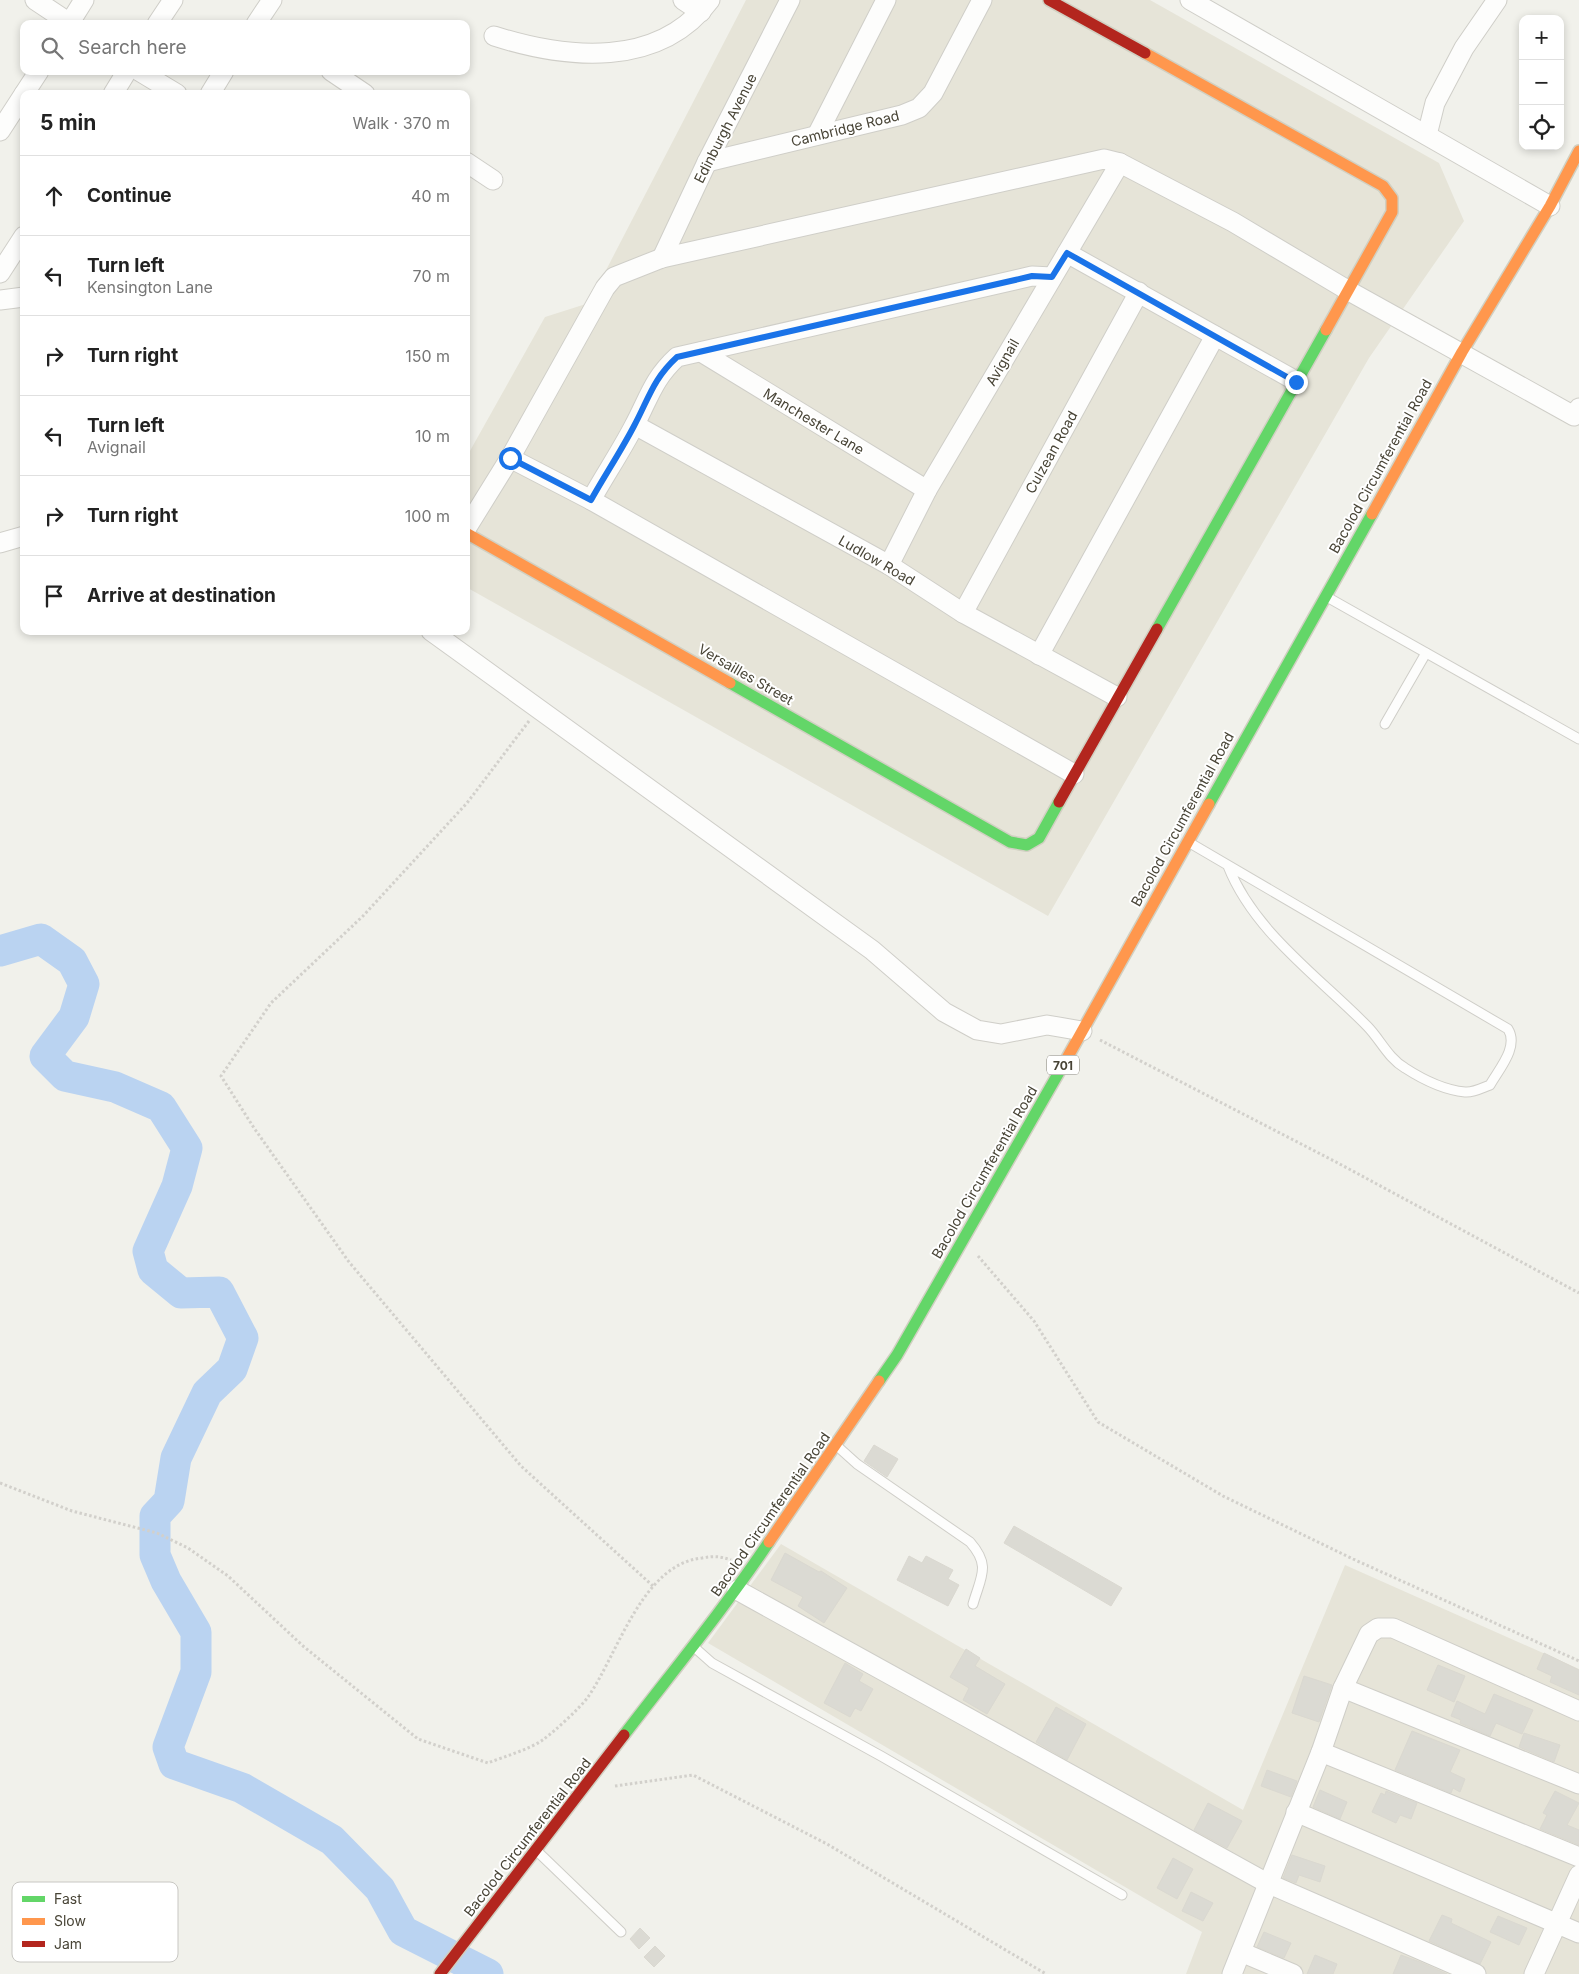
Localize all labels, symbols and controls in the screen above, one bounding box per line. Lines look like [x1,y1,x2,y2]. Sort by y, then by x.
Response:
map controls [1519,15,1564,150]
button: + [1519,15,1564,60]
search box [20,20,470,75]
icon: search [38,34,66,62]
text: Search here [78,36,187,59]
button: − [1519,60,1564,105]
street label: Edinburgh Avenue [690,70,760,186]
button: locate [1519,105,1564,150]
street label: Cambridge Road [789,106,901,150]
text: 5 min [40,110,96,135]
text: Walk · 370 m [353,113,450,133]
icon: ahead [40,182,68,210]
text: Continue [87,184,172,207]
text: 40 m [411,186,450,206]
text: Turn left [87,254,165,277]
icon: left [40,262,68,290]
text: 70 m [413,266,450,286]
text: Kensington Lane [87,277,213,297]
street label: Avignail [982,335,1022,389]
icon: right [40,342,68,370]
text: Turn right [87,344,178,367]
text: 150 m [405,346,450,366]
route end [1285,371,1308,394]
street label: Bacolod Circumferential Road [1325,376,1435,556]
street label: Manchester Lane [760,384,868,458]
street label: Culzean Road [1021,408,1081,496]
text: Turn left [87,414,165,437]
icon: left [40,422,68,450]
text: 10 m [415,426,450,446]
text: Avignail [87,437,146,457]
route start [499,447,522,470]
icon: right [40,502,68,530]
text: Turn right [87,504,178,527]
text: 100 m [405,506,450,526]
street label: Ludlow Road [836,531,918,589]
icon: arrive [40,582,68,610]
text: Arrive at destination [87,584,276,607]
street label: Versailles Street [695,640,797,708]
street label: Bacolod Circumferential Road [1127,729,1237,909]
road number: 701 [1047,1056,1079,1074]
street label: Bacolod Circumferential Road [928,1083,1040,1261]
street label: Bacolod Circumferential Road [707,1429,833,1599]
street label: Bacolod Circumferential Road [460,1754,594,1920]
legend [12,1882,178,1962]
text: Fast [54,1890,82,1907]
text: Slow [54,1912,86,1929]
text: Jam [54,1935,82,1952]

